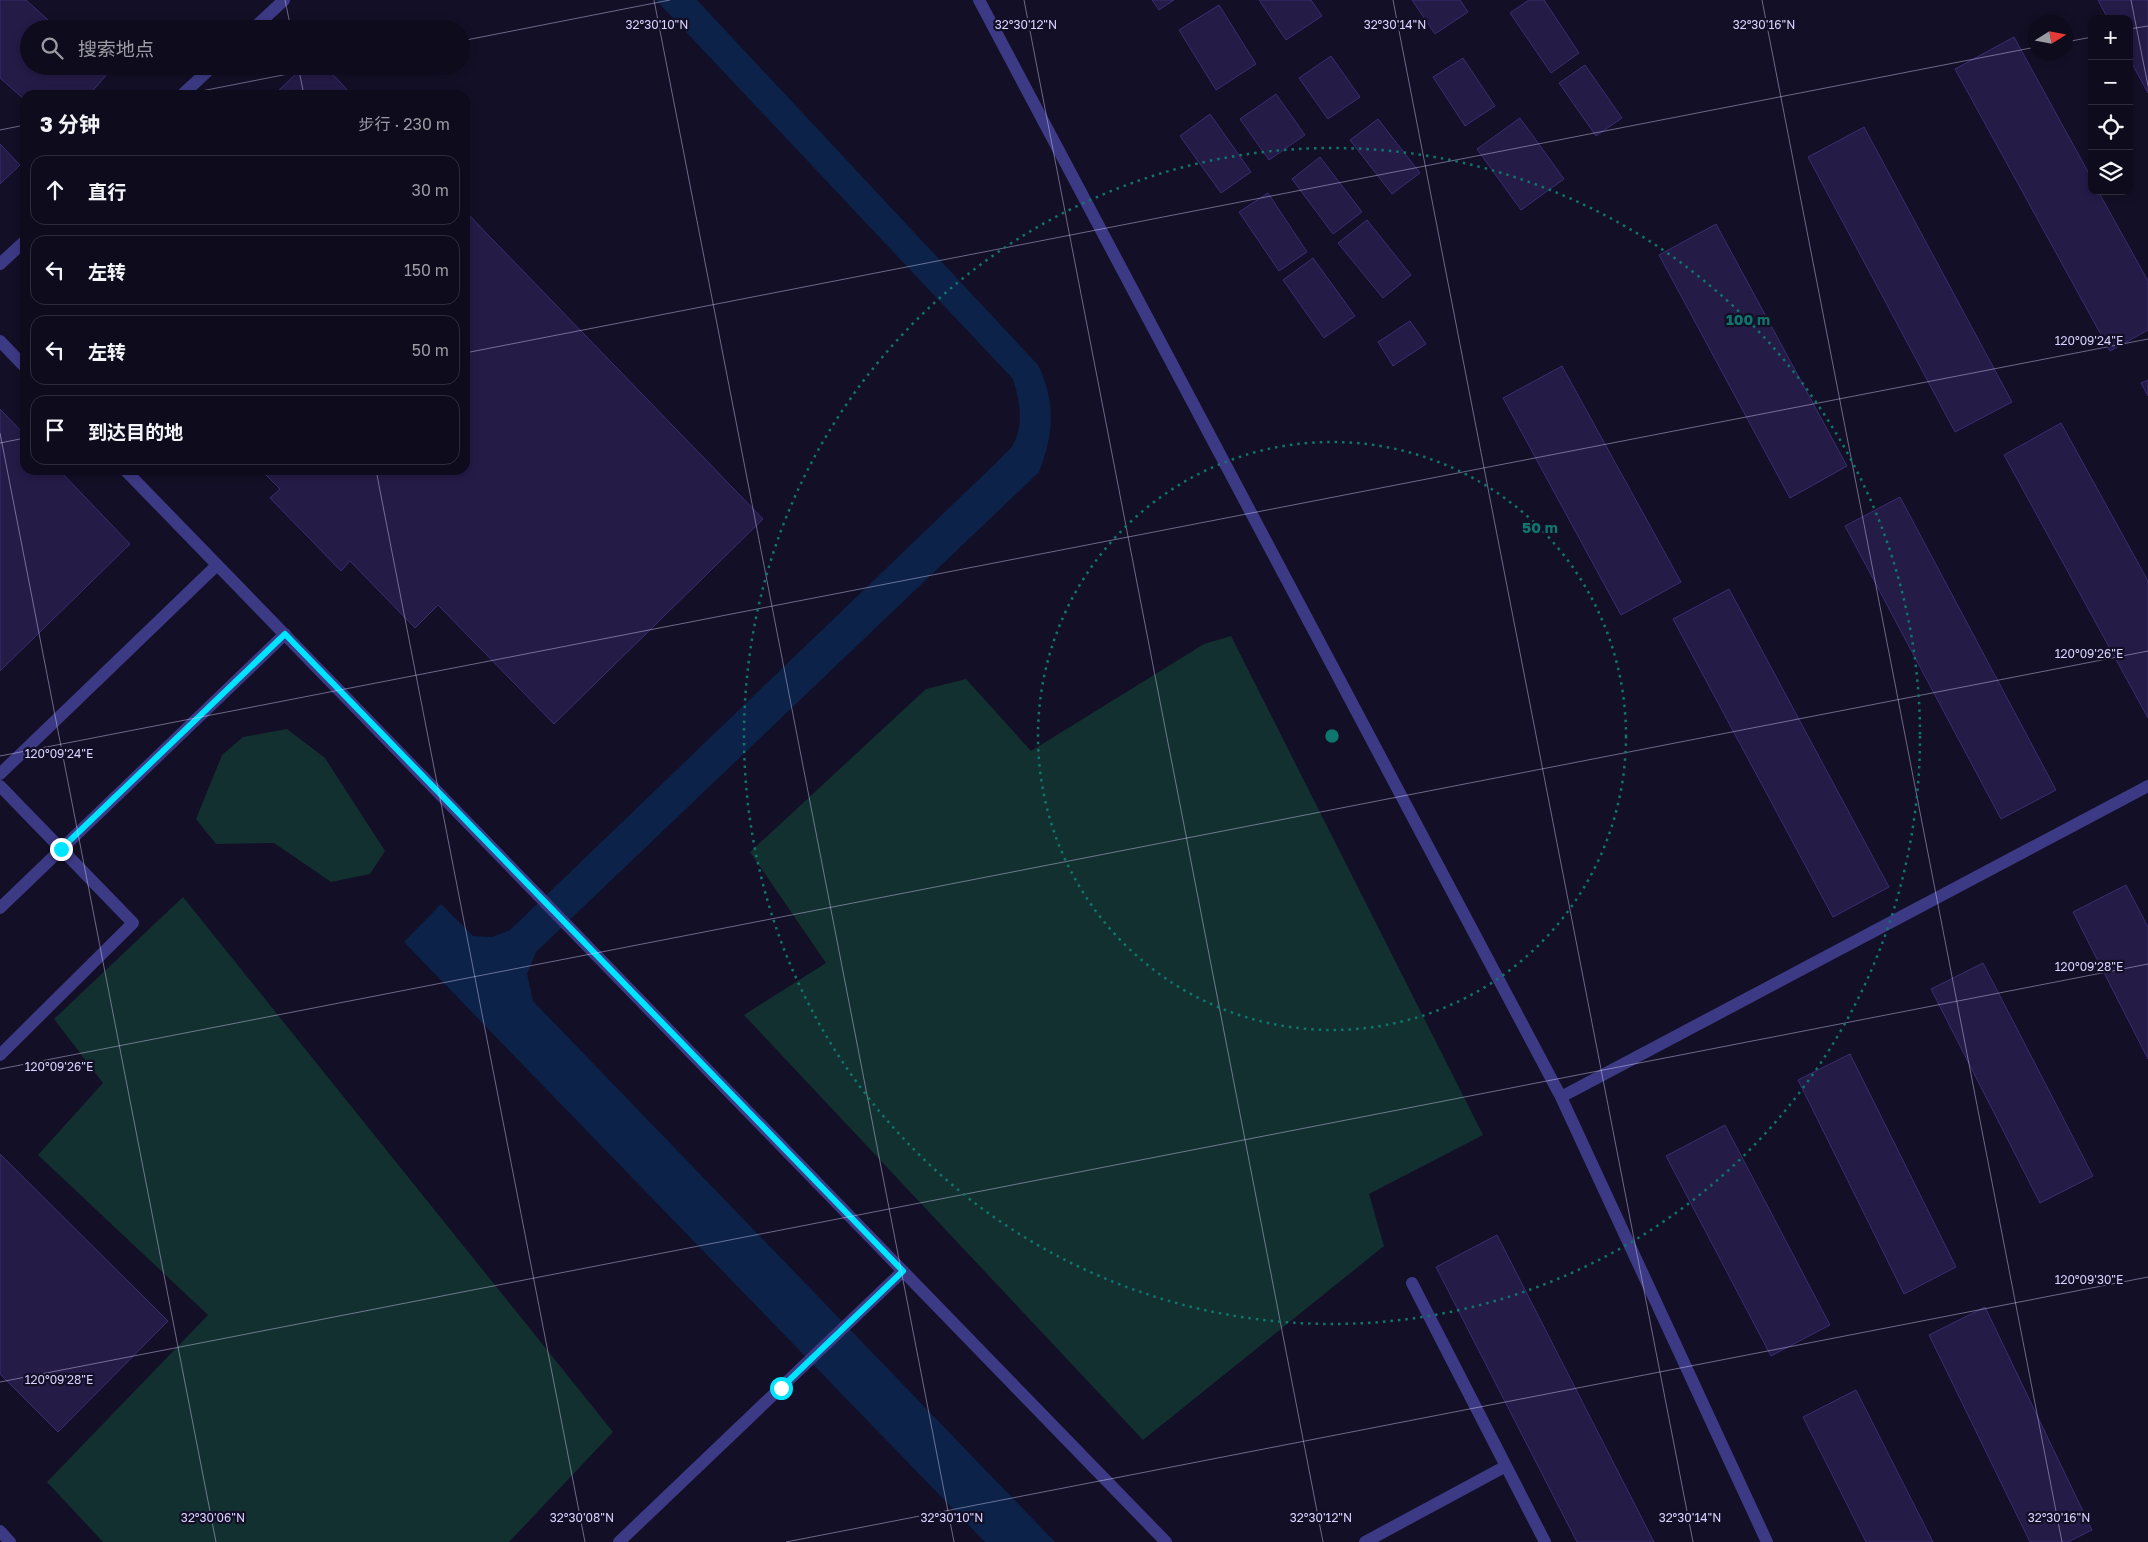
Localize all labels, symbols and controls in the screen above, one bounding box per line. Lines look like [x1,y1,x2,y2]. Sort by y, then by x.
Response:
north arrow [2028,15,2073,60]
map controls [2088,15,2133,195]
button: + [2088,15,2133,60]
text: 32°30'10"N [626,17,688,32]
text: 32°30'12"N [995,17,1057,32]
text: 32°30'14"N [1364,17,1426,32]
text: 32°30'16"N [1733,17,1795,32]
search box [20,20,470,75]
icon: search [38,34,66,62]
text: 搜索地点 [78,37,154,60]
button: − [2088,60,2133,105]
button: locate [2088,105,2133,150]
text: 3 分钟 [40,111,100,137]
text: 步行 · 230 m [358,114,450,134]
button: layers [2088,150,2133,195]
icon: ahead [41,176,69,204]
text: 直行 [88,180,126,203]
text: 30 m [412,180,449,200]
icon: left [41,256,69,284]
text: 左转 [88,260,126,283]
text: 150 m [404,260,449,280]
text: 100 m [1726,310,1770,328]
text: 120°09'24"E [2055,333,2123,348]
icon: left [41,336,69,364]
text: 左转 [88,340,126,363]
text: 50 m [412,340,449,360]
icon: arrive [41,416,69,444]
text: 到达目的地 [88,420,183,443]
text: 50 m [1522,518,1558,536]
text: 120°09'26"E [2055,646,2123,661]
centre of rings [1323,727,1341,745]
text: 120°09'24"E [25,746,93,761]
route end [50,838,73,861]
text: 120°09'28"E [2055,959,2123,974]
text: 120°09'26"E [25,1059,93,1074]
text: 120°09'30"E [2055,1272,2123,1287]
text: 120°09'28"E [25,1372,93,1387]
route start [770,1377,793,1400]
text: 32°30'06"N [181,1510,245,1525]
text: 32°30'08"N [550,1510,614,1525]
text: 32°30'10"N [921,1510,983,1525]
text: 32°30'12"N [1290,1510,1352,1525]
text: 32°30'14"N [1659,1510,1721,1525]
text: 32°30'16"N [2028,1510,2090,1525]

